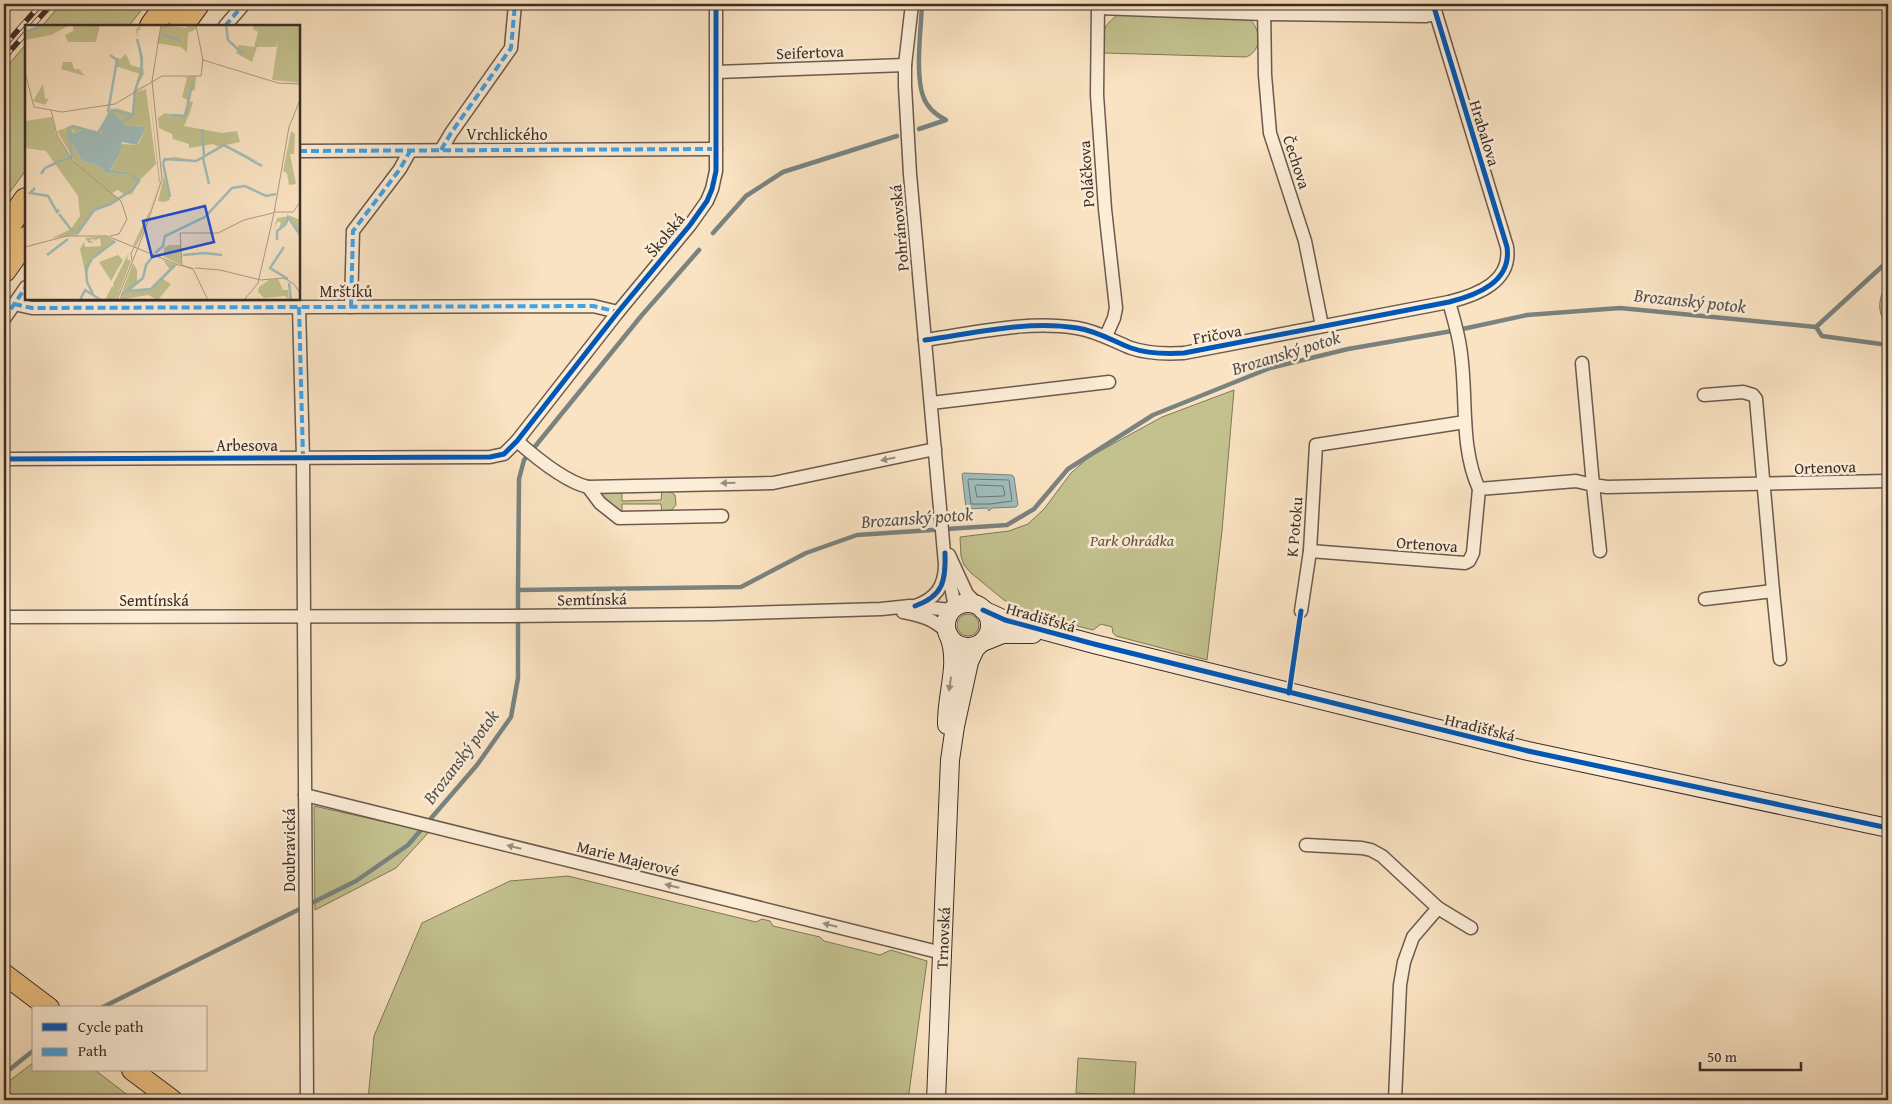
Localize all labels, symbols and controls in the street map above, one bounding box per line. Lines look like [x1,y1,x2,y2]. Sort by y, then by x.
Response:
inset map [25,25,300,300]
street label: Seifertova [776,39,845,65]
street label: Hrabalova [1464,97,1507,169]
street label: Vrchlického [466,122,548,146]
street label: Čechova [1277,132,1317,192]
street label: Poláčkova [1072,139,1100,208]
street label: Pohránovská [883,183,915,272]
street label: Školská [640,208,690,262]
street label: Mrštíků [320,279,373,303]
water label: Brozanský potok [1632,281,1748,320]
street label: Fričova [1191,318,1244,350]
water label: Brozanský potok [1227,323,1344,382]
street label: Arbesova [216,433,278,457]
street label: Ortenova [1794,454,1857,480]
one-way arrow [879,455,895,463]
one-way arrow [719,479,735,487]
street label: K Potoku [1279,496,1309,558]
water label: Brozanský potok [859,500,975,535]
park label: Park Ohrádka [1089,528,1175,552]
street label: Ortenova [1395,530,1459,558]
street label: Semtínská [557,586,627,612]
street label: Semtínská [119,588,189,612]
street label: Hradišťská [1003,596,1079,639]
one-way arrow [946,677,954,693]
water label: Brozanský potok [415,703,506,810]
street label: Hradišťská [1442,707,1518,747]
street label: Doubravická [277,808,301,892]
street label: Marie Majerové [574,834,682,882]
one-way arrow [507,843,522,851]
one-way arrow [665,882,680,890]
street label: Trnovská [929,906,956,970]
one-way arrow [822,921,837,929]
legend [32,1006,208,1072]
text: Cycle path [78,1016,144,1037]
scale bar [1700,1039,1801,1071]
text: Path [78,1040,107,1061]
text: 50 m [1707,1046,1738,1067]

